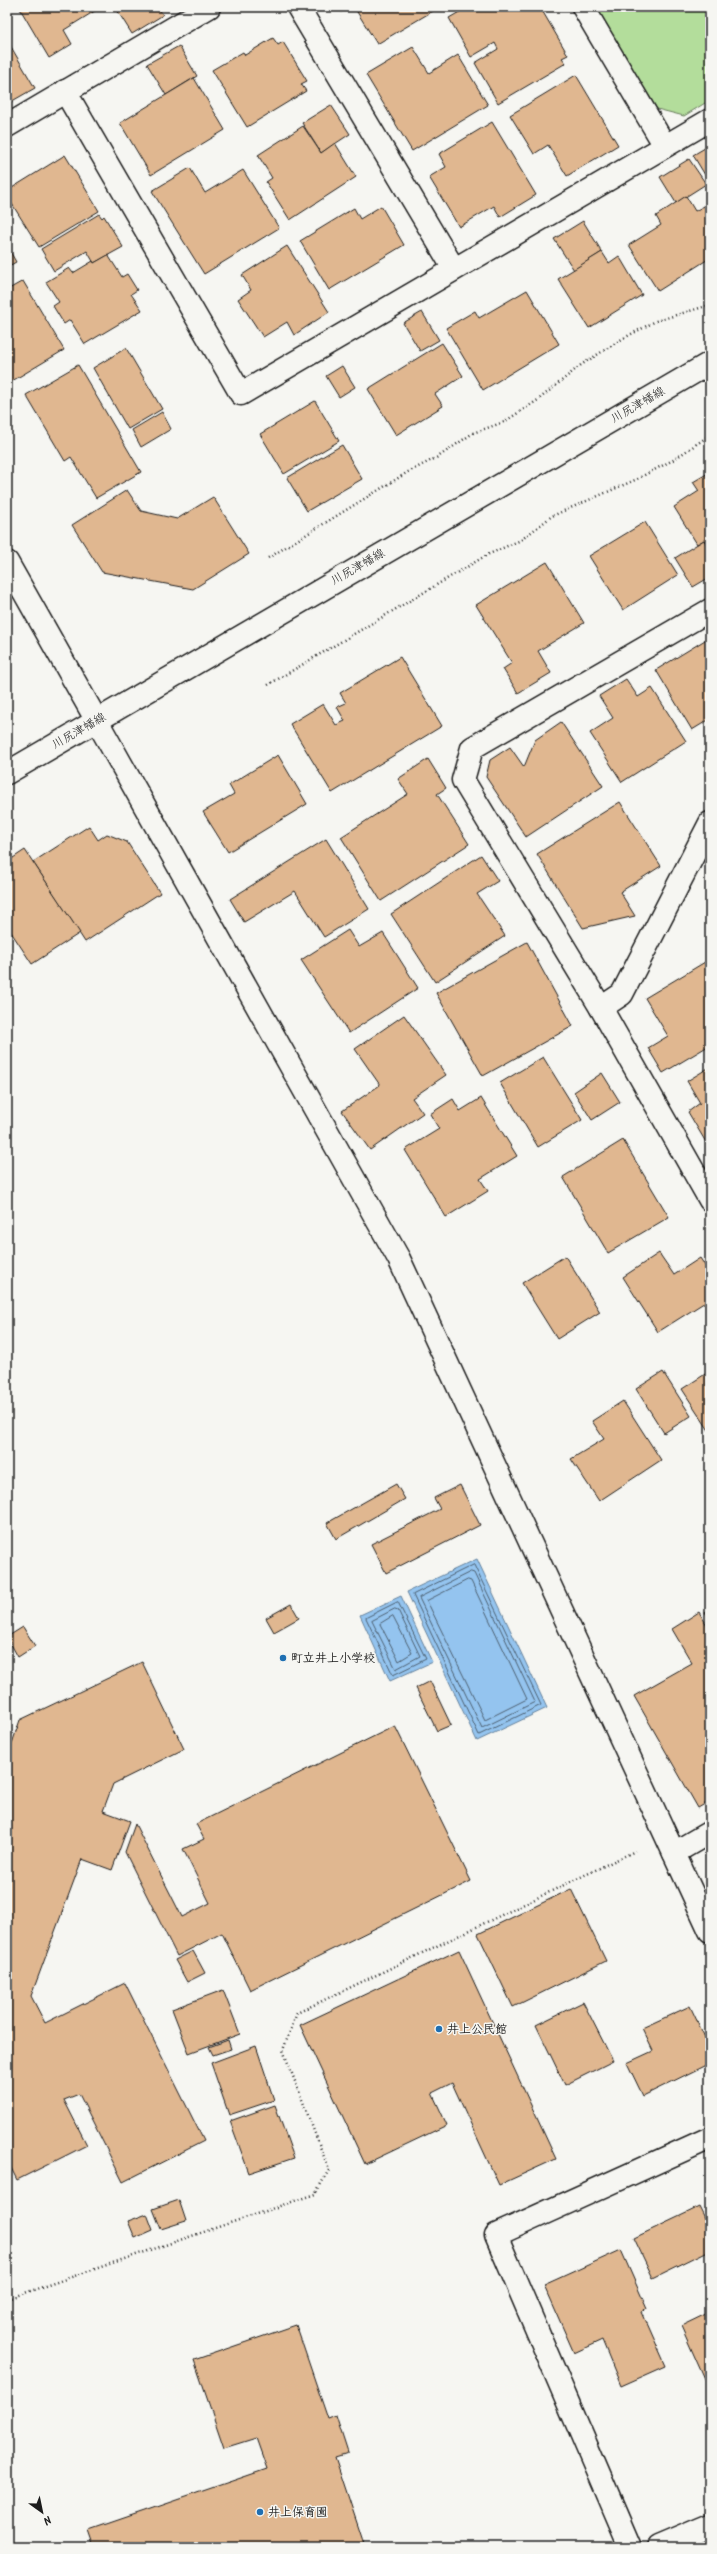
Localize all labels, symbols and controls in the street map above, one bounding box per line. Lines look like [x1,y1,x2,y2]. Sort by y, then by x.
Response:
street label: 川尻津幡線 [607,382,669,428]
street label: 川尻津幡線 [327,544,389,590]
street label: 川尻津幡線 [48,708,110,754]
place label: 町立井上小学校 [291,1649,375,1668]
marker: 町立井上小学校 [278,1653,288,1663]
place label: 井上公民館 [447,2020,507,2039]
marker: 井上公民館 [434,2024,444,2034]
north arrow [22,2492,62,2532]
place label: 井上保育園 [268,2503,328,2522]
marker: 井上保育園 [255,2507,265,2517]
text: N [39,2510,55,2529]

